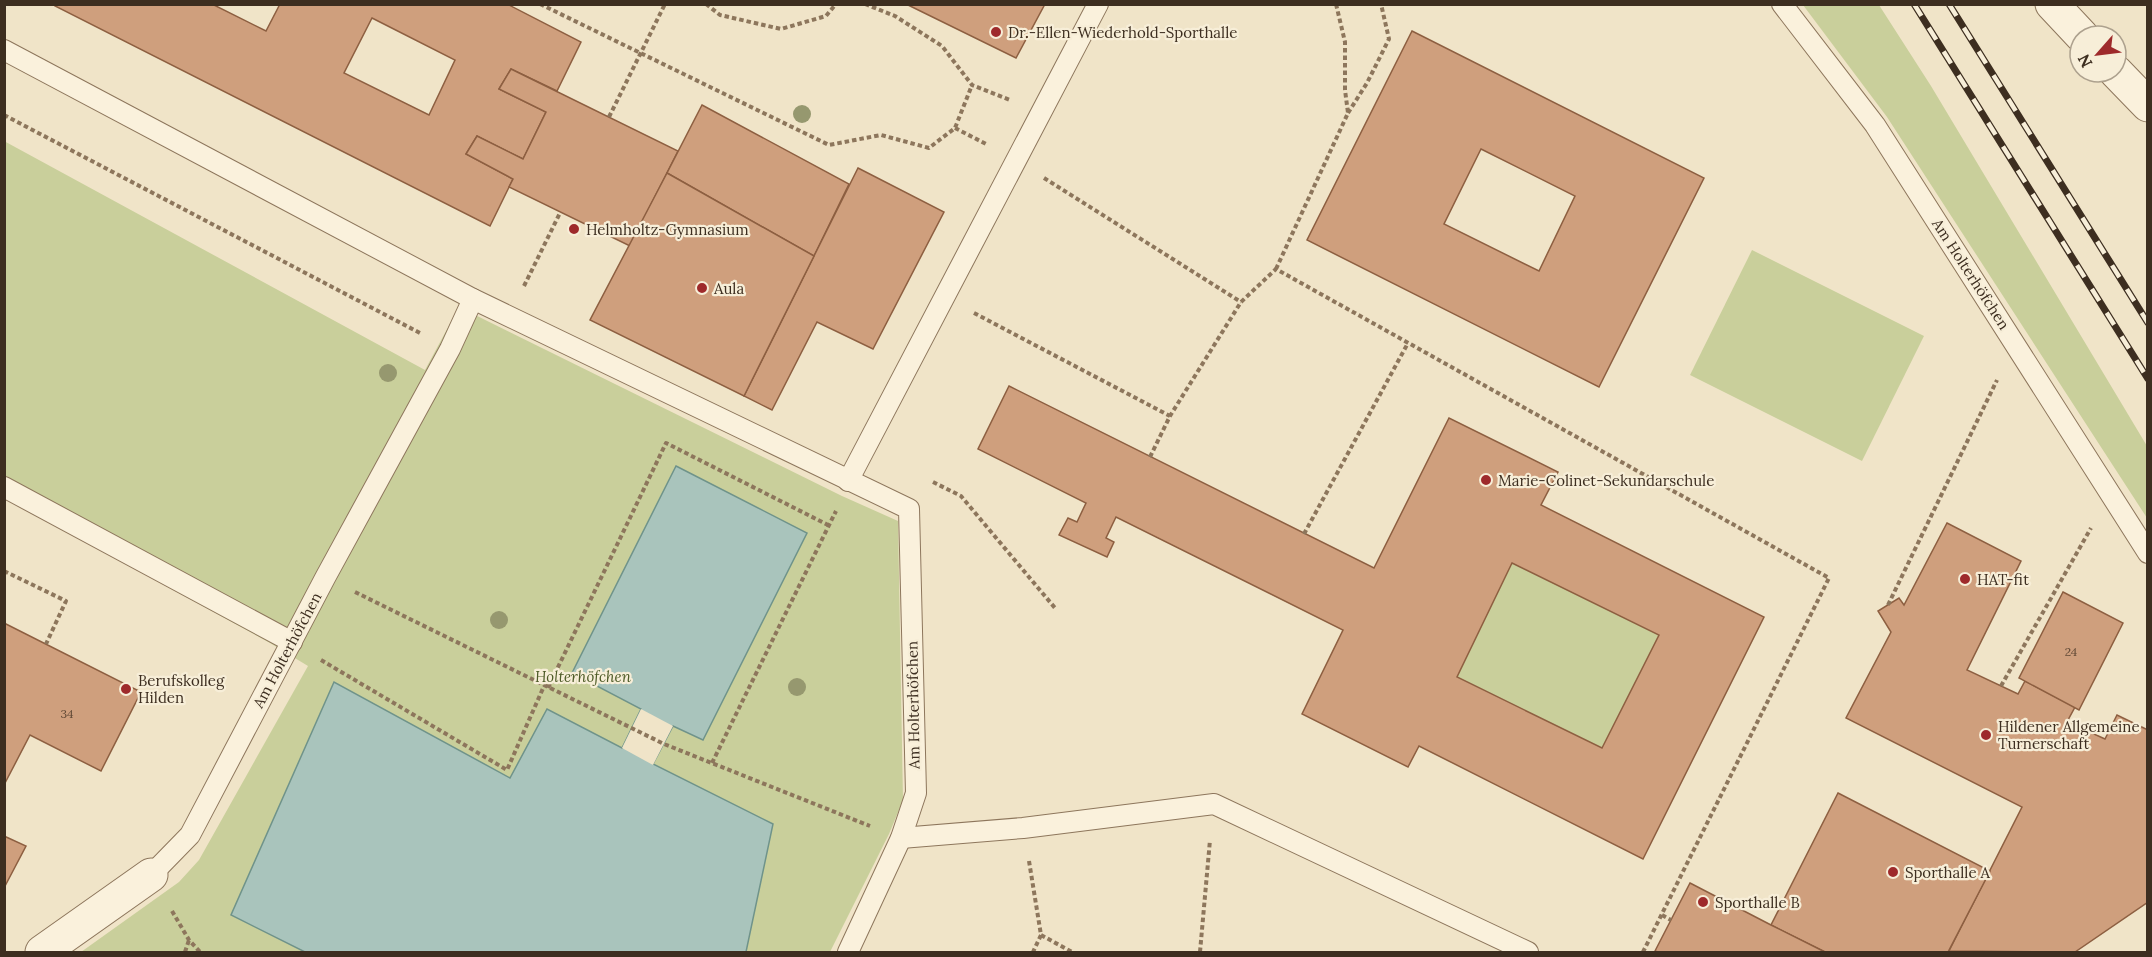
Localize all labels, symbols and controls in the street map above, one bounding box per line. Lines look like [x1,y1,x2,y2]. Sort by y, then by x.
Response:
place label: Dr.-Ellen-Wiederhold-Sporthalle [1008,23,1237,42]
north arrow [2068,24,2128,84]
marker: Dr.-Ellen-Wiederhold-Sporthalle [989,25,1003,39]
text: N [2073,51,2096,71]
street label: Am Holterhöfchen [1928,214,2014,333]
place label: Helmholtz-Gymnasium [586,220,749,239]
marker: Helmholtz-Gymnasium [567,222,581,236]
place label: Aula [713,279,744,298]
marker: Aula [695,281,709,295]
place label: Marie-Colinet-Sekundarschule [1498,471,1714,490]
marker: Marie-Colinet-Sekundarschule [1479,473,1493,487]
place label: HAT-fit [1977,570,2029,589]
marker: HAT-fit [1958,572,1972,586]
street label: Am Holterhöfchen [248,589,325,712]
street label: Am Holterhöfchen [902,641,924,770]
house number: 24 [2065,644,2078,659]
park label: Holterhöfchen [535,667,632,686]
place label: Berufskolleg Hilden [138,671,225,707]
marker: Berufskolleg Hilden [119,682,133,696]
house number: 34 [60,706,74,721]
place label: Hildener Allgemeine Turnerschaft [1998,717,2140,753]
marker: Hildener Allgemeine Turnerschaft [1979,728,1993,742]
place label: Sporthalle A [1905,863,1991,882]
marker: Sporthalle A [1886,865,1900,879]
place label: Sporthalle B [1715,893,1800,912]
marker: Sporthalle B [1696,895,1710,909]

